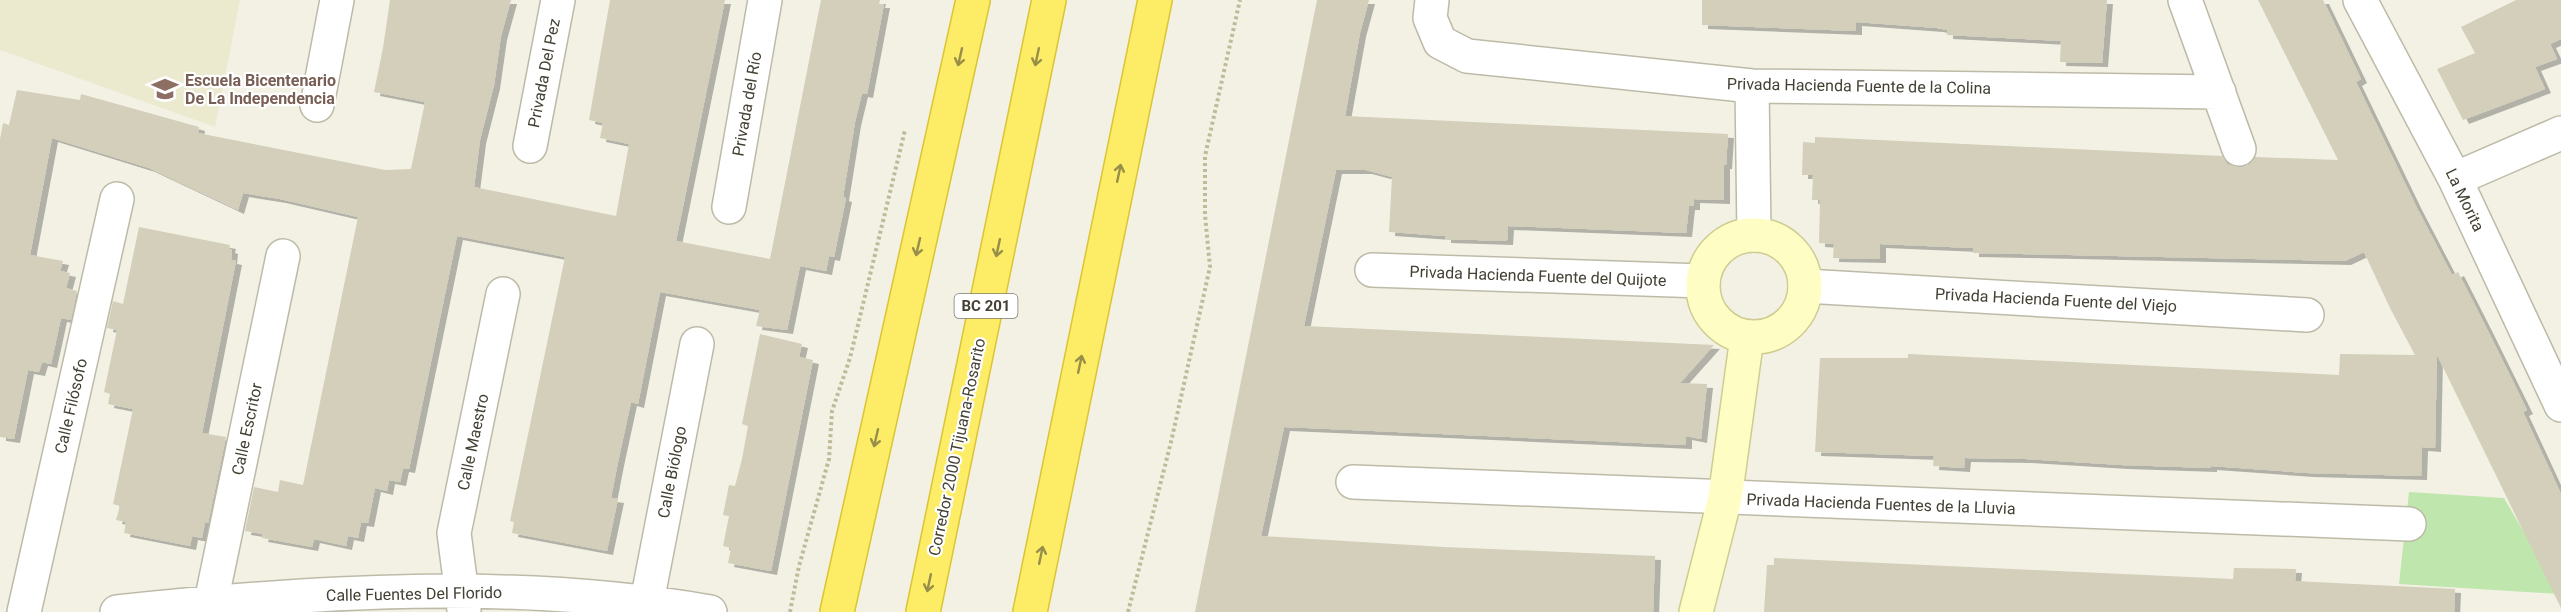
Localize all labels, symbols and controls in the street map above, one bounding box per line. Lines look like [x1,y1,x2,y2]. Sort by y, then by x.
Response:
street label: Privada Del Pez [524,17,564,129]
one-way arrow [954,47,966,66]
one-way arrow [1031,48,1043,67]
street label: Privada del Río [728,50,766,158]
place label: Escuela Bicentenario De La Independencia [185,71,336,108]
school or university icon: Escuela Bicentenario De La Independencia [150,74,180,104]
street label: Privada Hacienda Fuente de la Colina [1727,74,1991,98]
one-way arrow [1114,163,1126,182]
street label: La Morita [2442,165,2488,235]
one-way arrow [912,237,923,257]
one-way arrow [992,238,1003,258]
street label: Privada Hacienda Fuente del Quijote [1409,262,1667,290]
street label: Privada Hacienda Fuente del Viejo [1935,284,2177,316]
road number: BC 201 [954,294,1018,318]
street label: Corredor 2000 Tijuana-Rosarito [925,336,989,558]
one-way arrow [1075,354,1087,373]
street label: Calle Filósofo [51,357,91,455]
street label: Calle Escritor [228,380,266,477]
street label: Calle Maestro [453,392,493,492]
street label: Calle Biólogo [654,424,690,520]
one-way arrow [869,428,881,447]
street label: Privada Hacienda Fuentes de la Lluvia [1746,490,2016,518]
one-way arrow [1036,545,1048,564]
one-way arrow [923,573,934,593]
street label: Calle Fuentes Del Florido [326,583,502,605]

